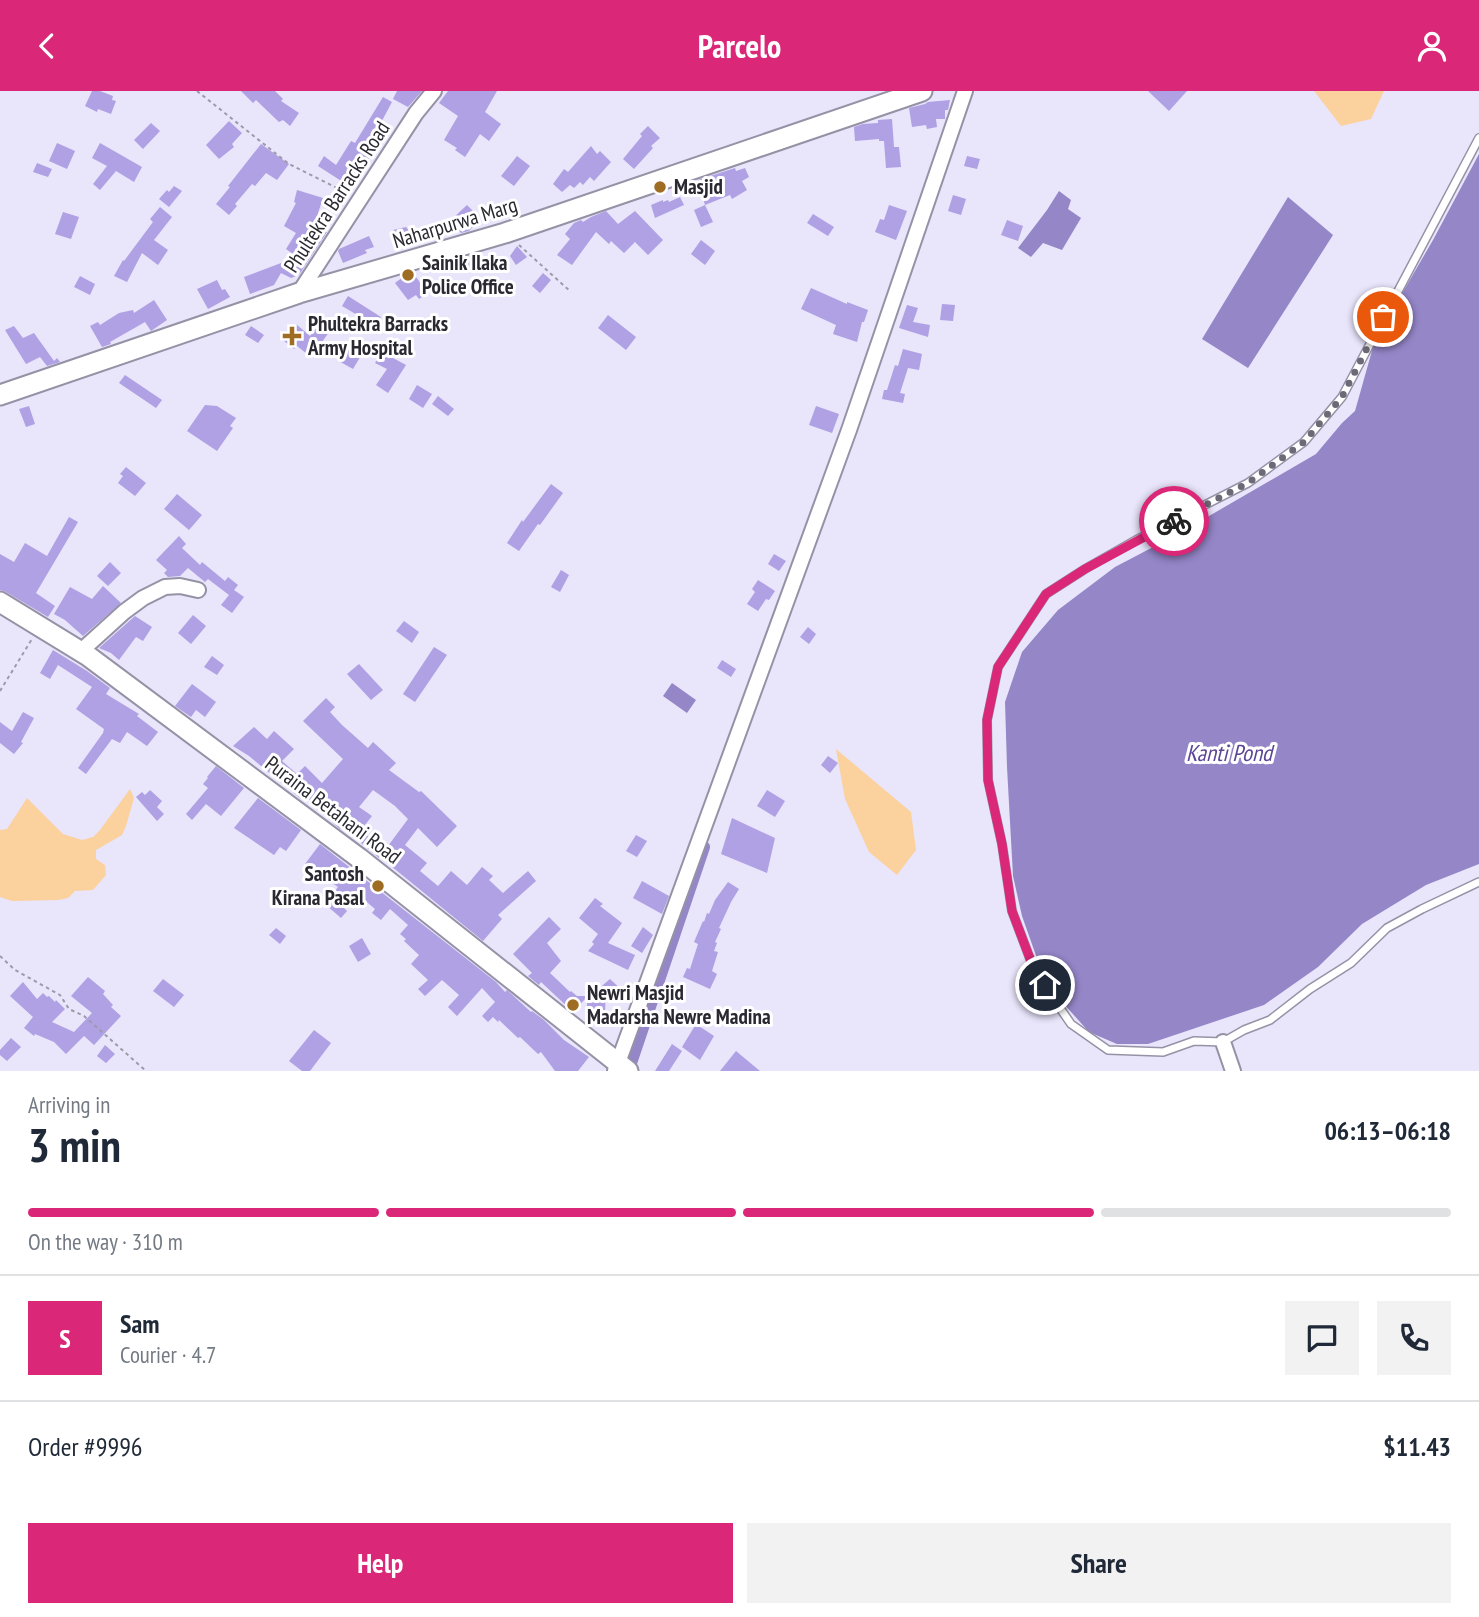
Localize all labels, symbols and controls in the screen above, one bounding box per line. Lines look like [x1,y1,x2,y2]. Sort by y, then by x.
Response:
text: Parcelo [698,25,781,67]
icon: back [28,27,66,65]
icon: person [1413,27,1451,65]
street label: Phultekra Barracks Road [278,116,396,277]
place label: Masjid [674,173,723,200]
marker: Masjid [652,179,668,195]
street label: Naharpurwa Marg [389,191,520,254]
place label: Sainik Ilaka Police Office [422,249,514,300]
marker: Sainik Ilaka Police Office [400,267,416,283]
pin [1353,287,1413,347]
icon: bag [1364,298,1402,336]
place label: Phultekra Barracks Army Hospital [307,310,448,361]
marker: Phultekra Barracks Army Hospital [282,326,302,346]
courier [1139,486,1209,556]
icon: bike [1155,502,1193,540]
water label: Kanti Pond [1186,738,1275,767]
street label: Puraina Betahani Road [260,750,407,870]
place label: Santosh Kirana Pasal [272,860,365,911]
marker: Santosh Kirana Pasal [370,878,386,894]
pin [1015,955,1075,1015]
icon: home [1026,966,1064,1004]
place label: Newri Masjid Madarsha Newre Madina [587,979,771,1030]
marker: Newri Masjid Madarsha Newre Madina [565,997,581,1013]
text: Arriving in [28,1090,110,1119]
text: 06:13–06:18 [1324,1114,1451,1147]
text: 3 min [28,1115,121,1175]
text: On the way · 310 m [28,1227,183,1256]
button: chat [1285,1301,1359,1375]
button: phone [1377,1301,1451,1375]
text: Sam [120,1307,159,1340]
text: S [59,1322,71,1355]
text: Courier · 4.7 [120,1340,216,1369]
text: Order #9996 [28,1430,143,1463]
text: $11.43 [1383,1430,1451,1463]
button: Help [28,1523,733,1603]
button: Share [747,1523,1451,1603]

